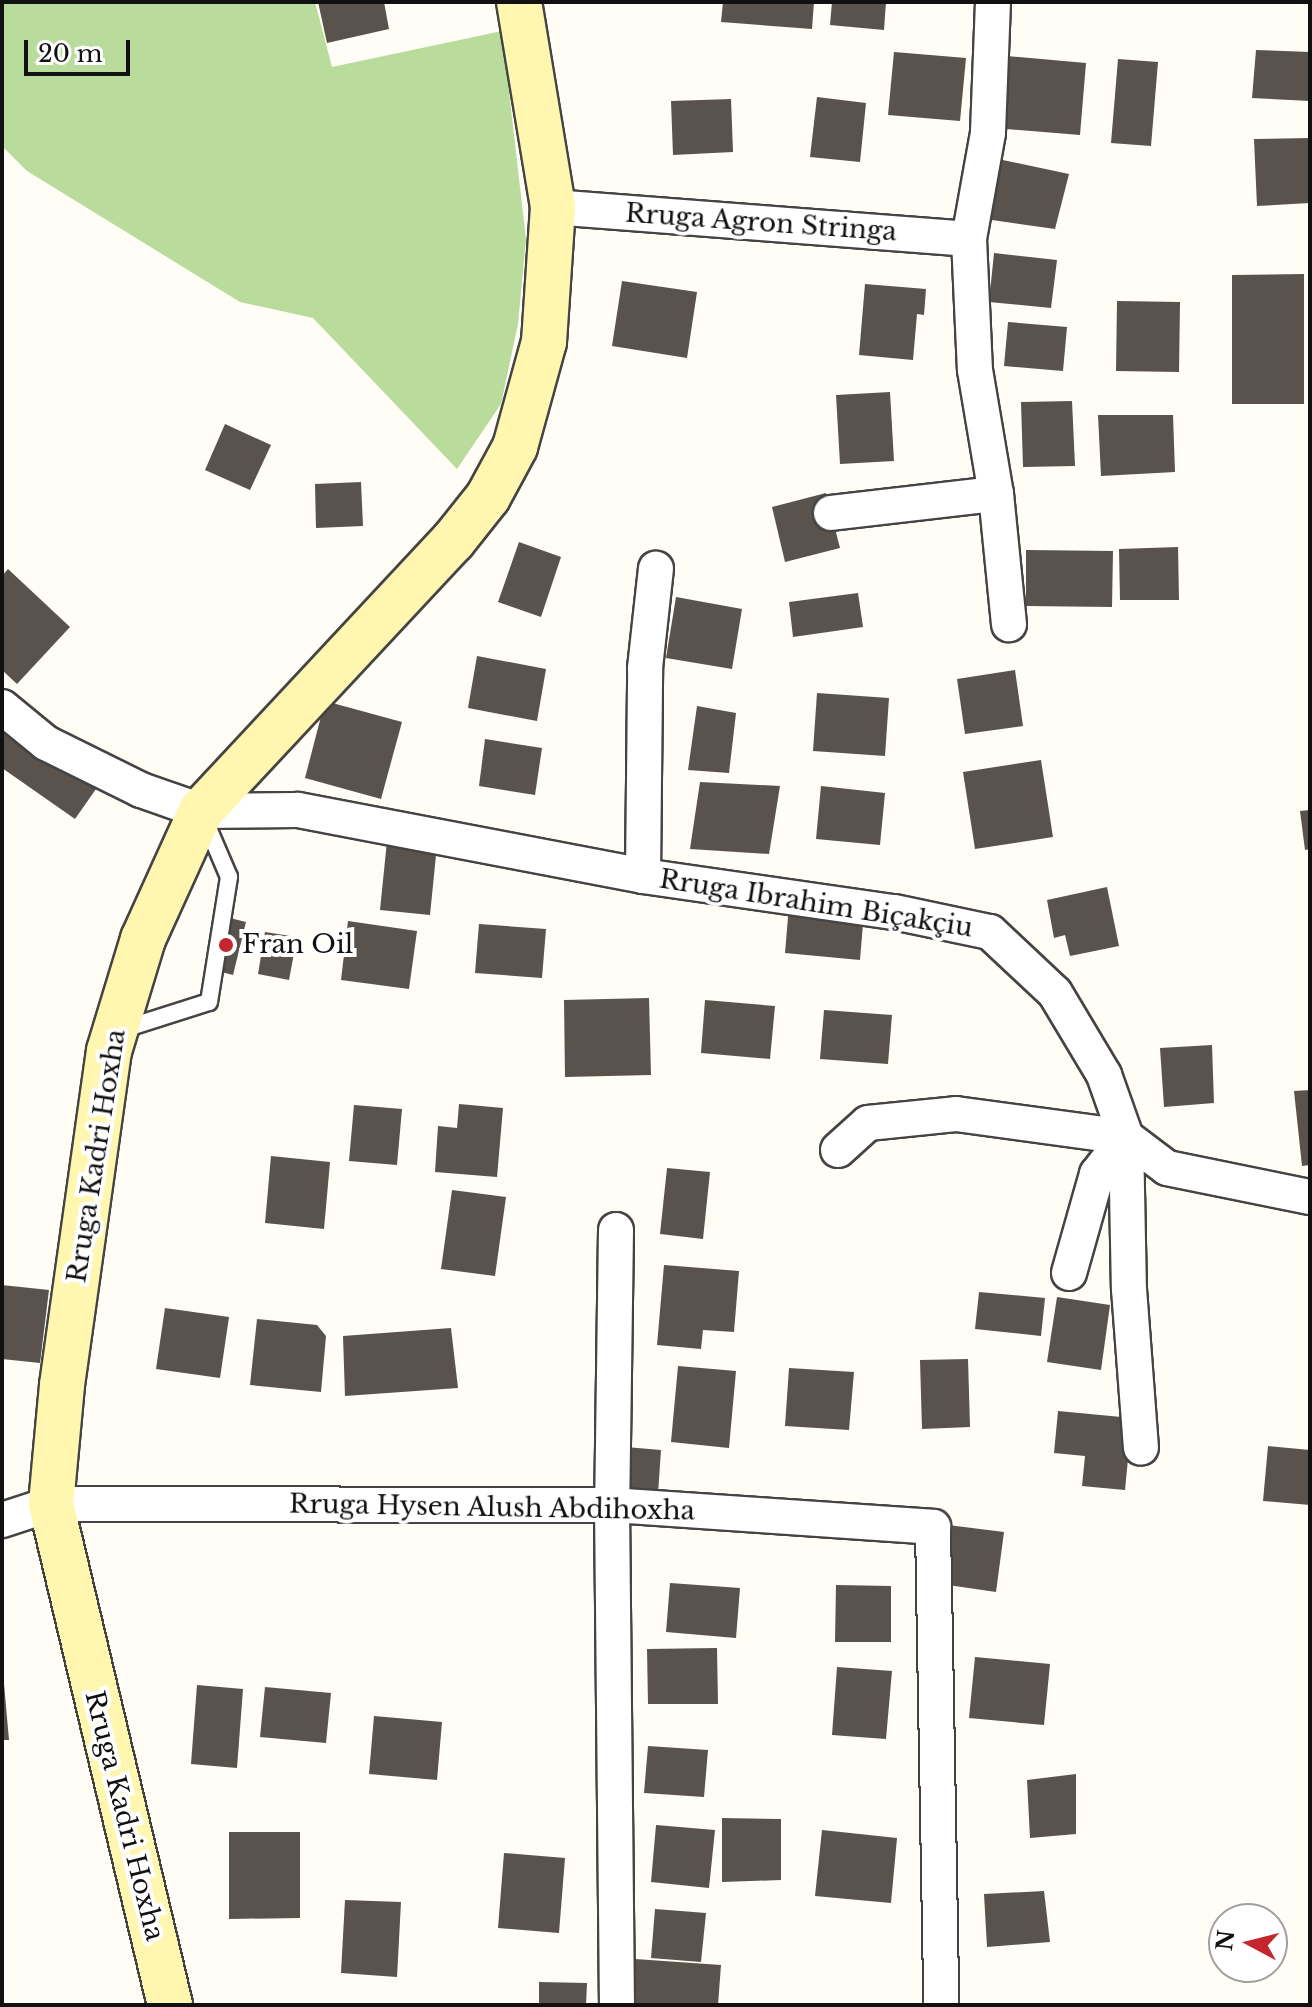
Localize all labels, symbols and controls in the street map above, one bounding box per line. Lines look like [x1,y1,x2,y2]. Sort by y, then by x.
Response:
scale bar [28,24,134,74]
text: 20 m [38,39,103,68]
street label: Rruga Agron Stringa [623,198,899,248]
street label: Rruga Ibrahim Biçakçiu [657,864,975,944]
place label: Fran Oil [242,929,353,961]
marker: Fran Oil [217,936,235,954]
street label: Rruga Kadri Hoxha [62,1027,132,1285]
street label: Rruga Hysen Alush Abdihoxha [288,1489,696,1527]
street label: Rruga Kadri Hoxha [78,1688,170,1944]
north arrow [1208,1903,1288,1983]
text: N [1211,1928,1240,1952]

